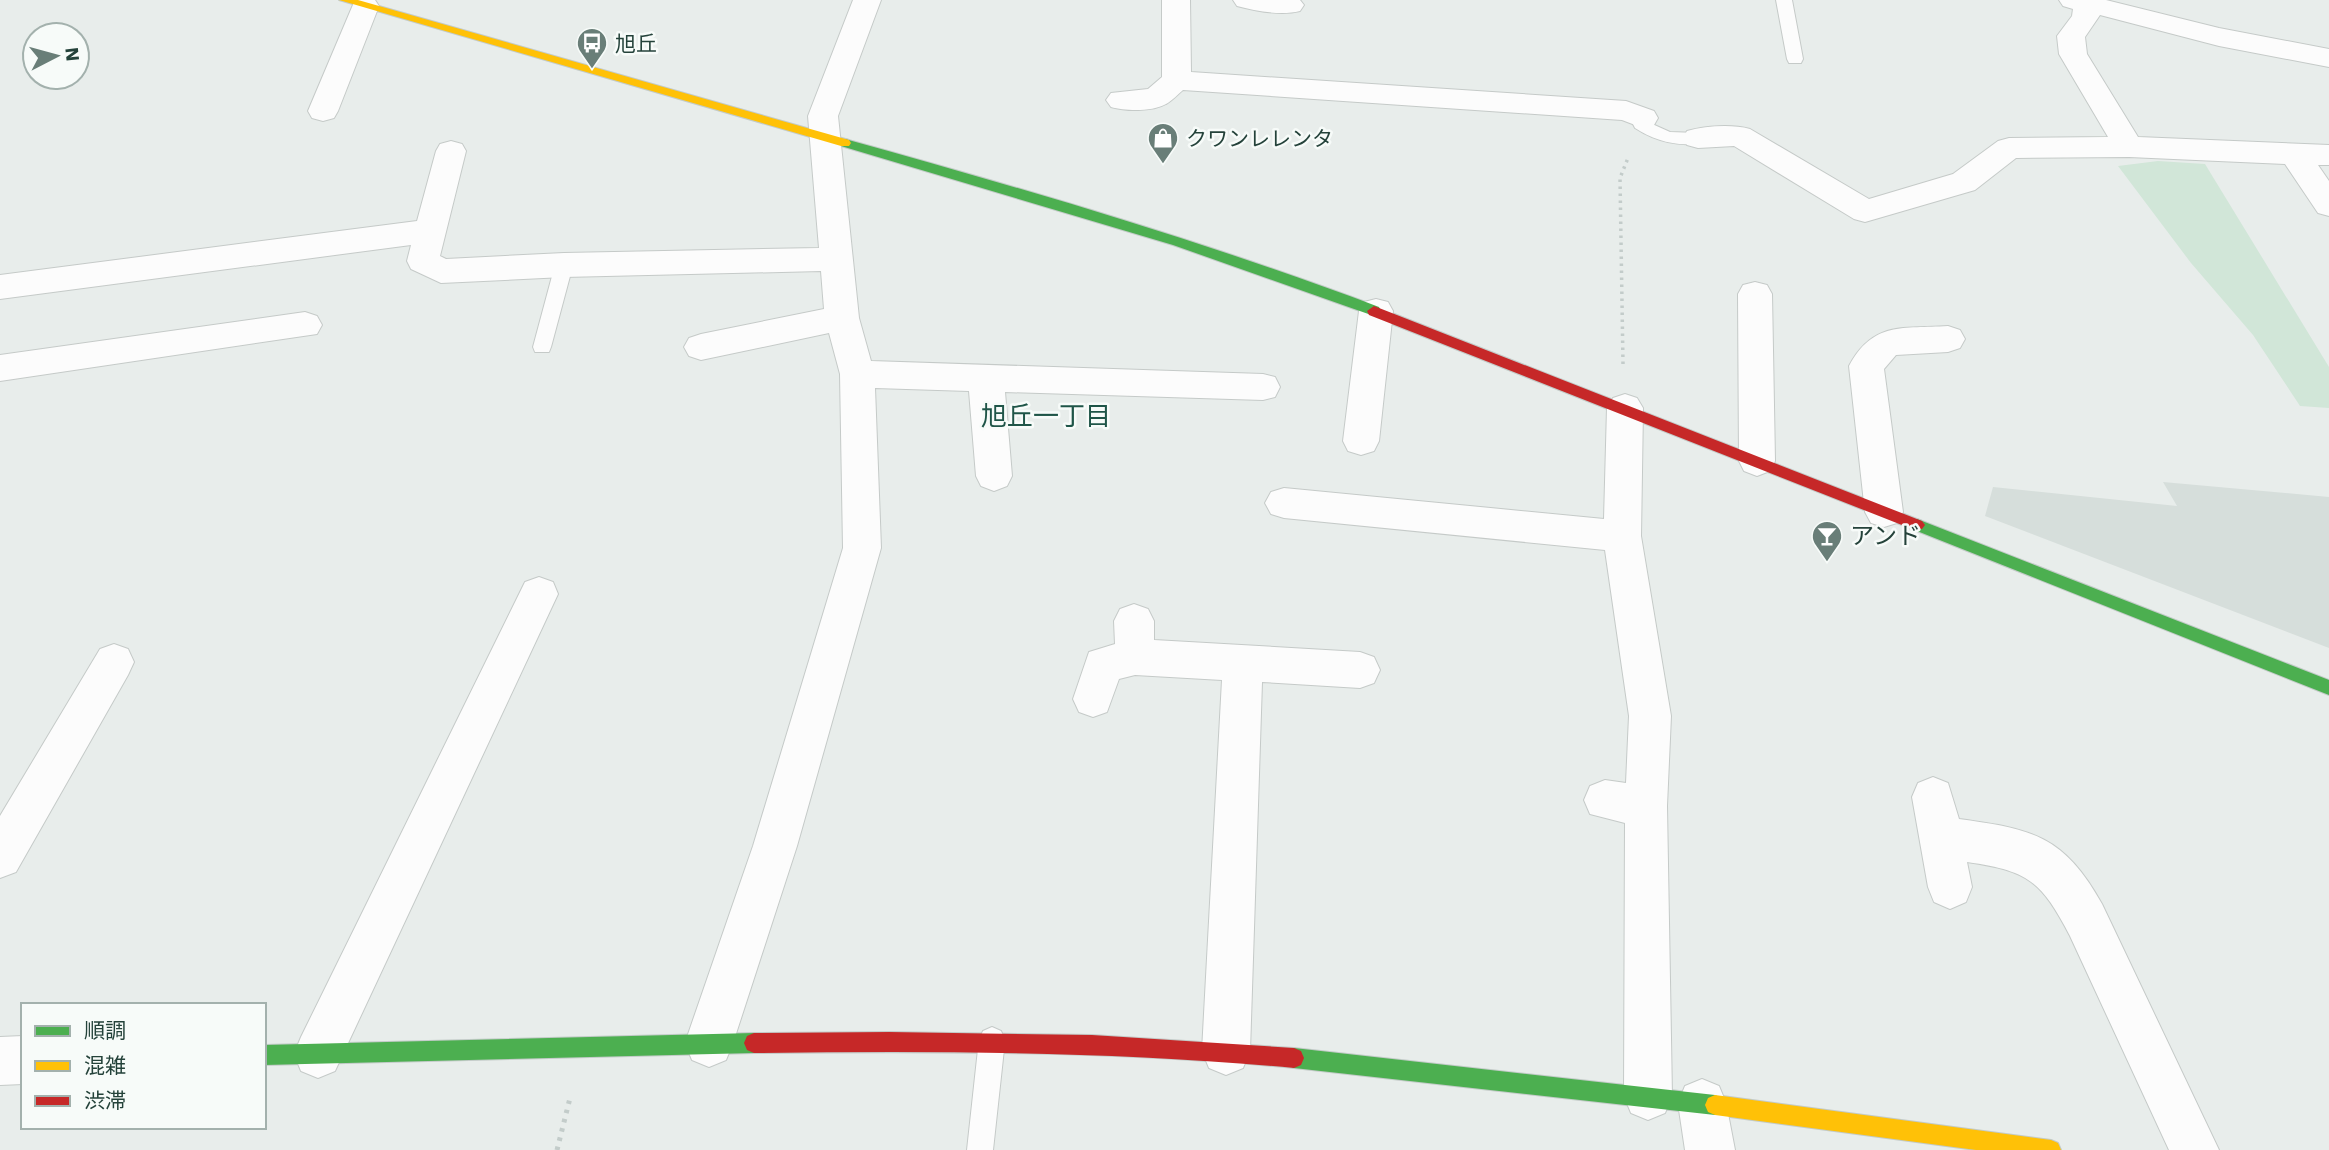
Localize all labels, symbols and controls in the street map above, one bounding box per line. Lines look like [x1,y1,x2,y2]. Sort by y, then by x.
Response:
north arrow [21,21,91,91]
bus stop icon: 旭丘 [575,26,609,70]
place label: 旭丘 [615,31,657,56]
text: N [60,46,85,62]
shop icon: クワンレレンタ [1146,121,1180,165]
place label: クワンレレンタ [1186,126,1333,151]
district label: 旭丘一丁目 [981,401,1111,431]
bar icon: アンド [1810,519,1844,563]
place label: アンド [1850,522,1921,550]
legend [21,1003,266,1129]
text: 順調 [84,1018,126,1043]
text: 混雑 [84,1053,126,1078]
text: 渋滞 [84,1088,126,1113]

